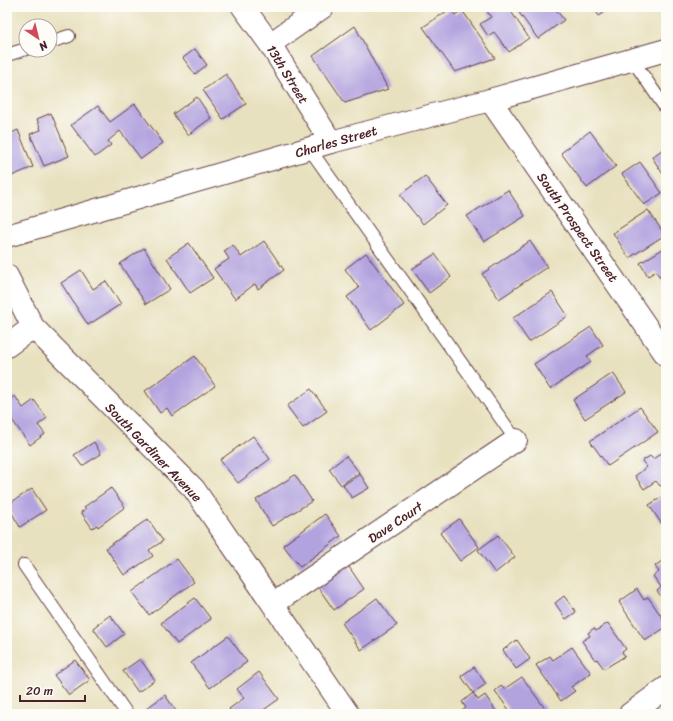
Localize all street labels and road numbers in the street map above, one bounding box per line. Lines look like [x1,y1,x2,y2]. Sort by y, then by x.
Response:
street label: 13th Street [260,40,315,109]
street label: Charles Street [292,119,380,164]
street label: South Prospect Street [531,167,625,288]
street label: South Gardiner Avenue [100,397,208,508]
street label: Dave Court [363,495,428,549]

